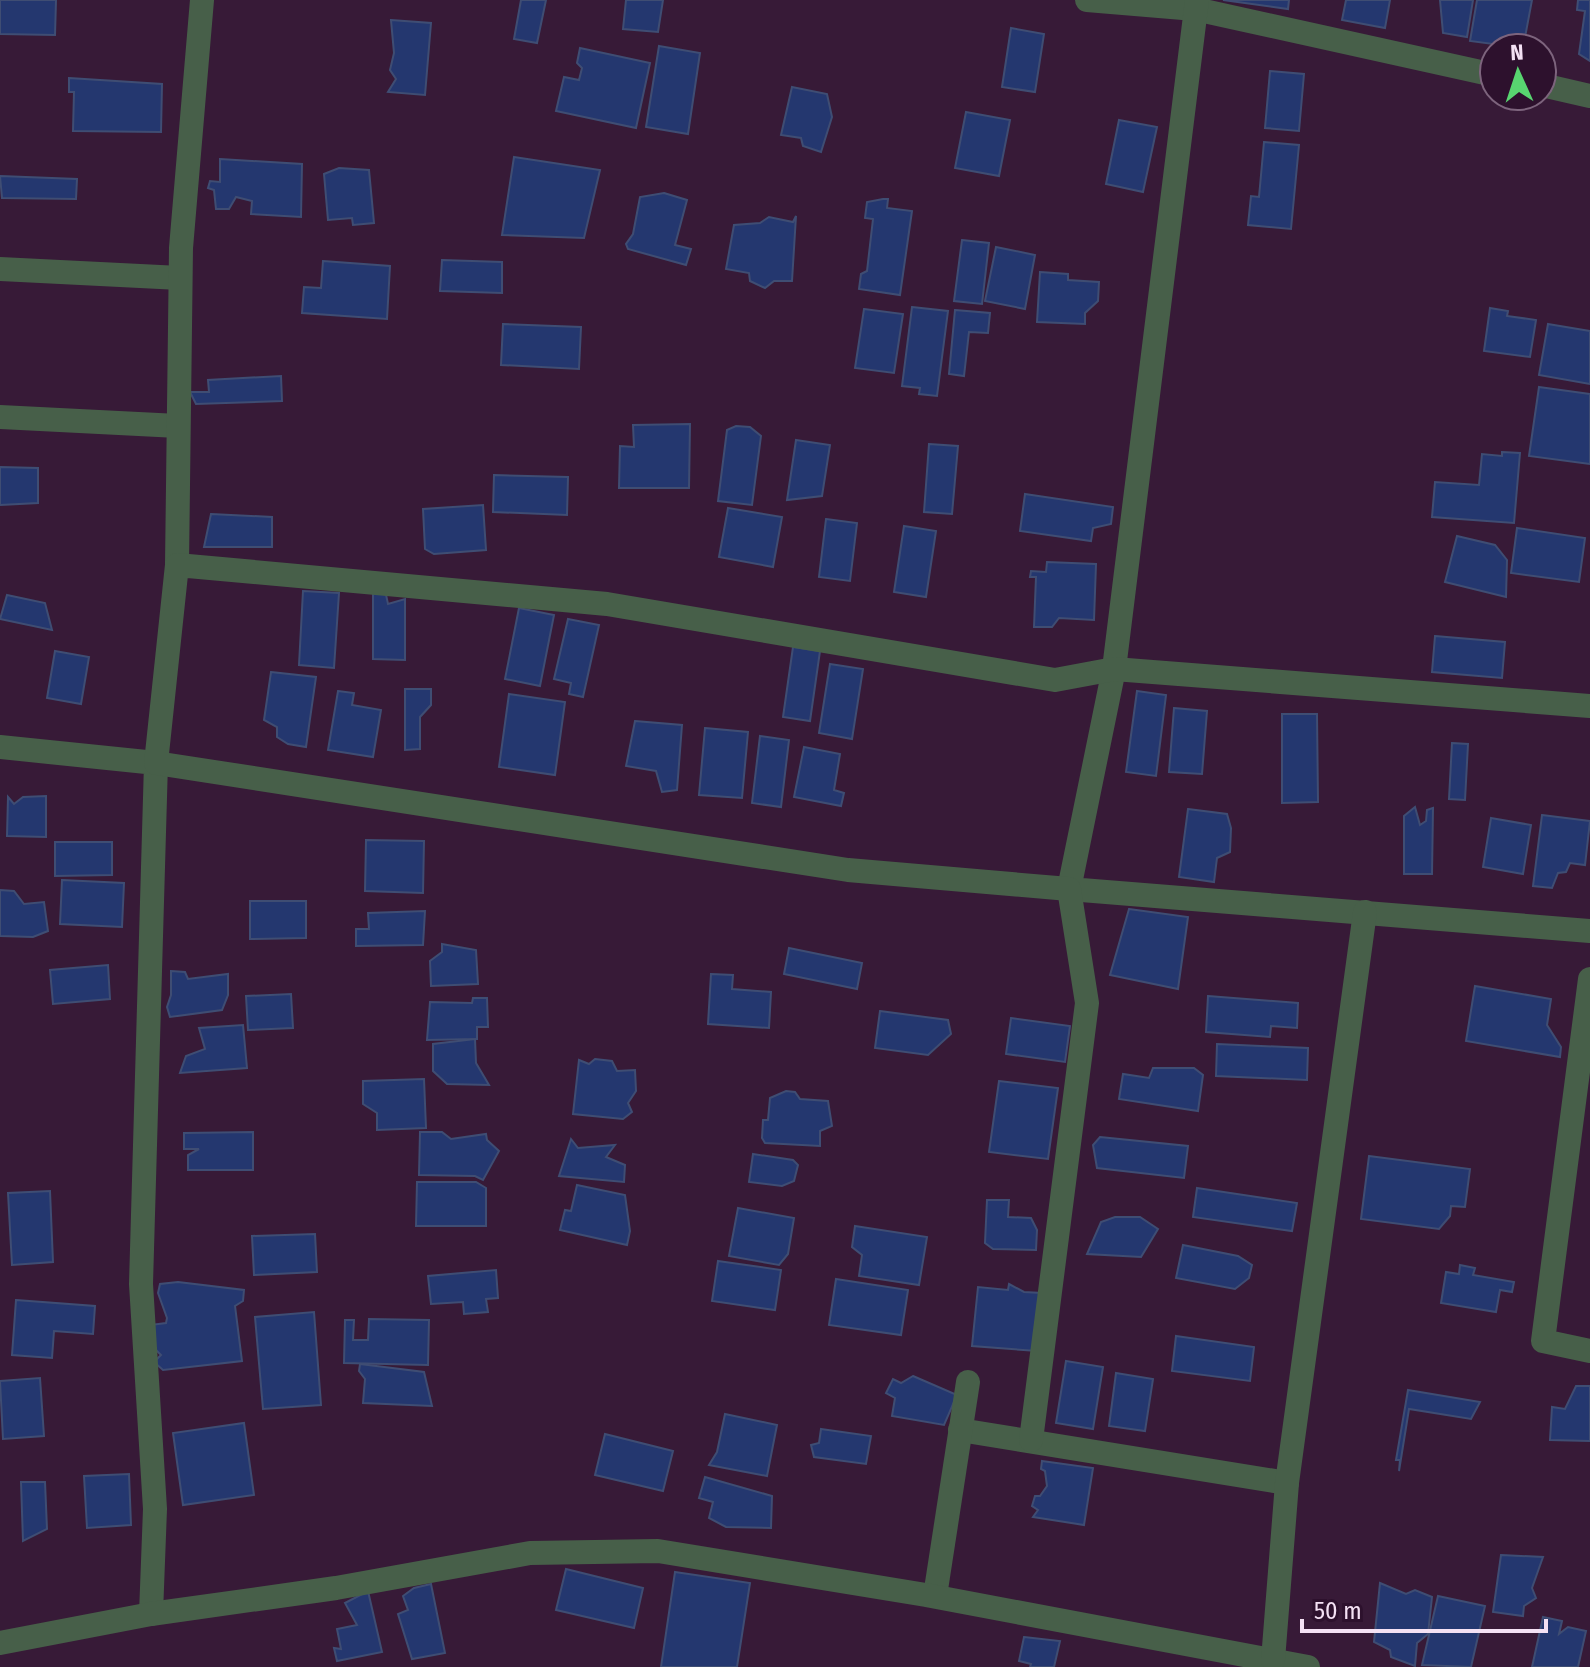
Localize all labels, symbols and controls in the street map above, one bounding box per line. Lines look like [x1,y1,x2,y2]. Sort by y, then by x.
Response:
north arrow [1478,32,1558,112]
text: N [1510,39,1524,66]
scale bar [1302,1583,1546,1633]
text: 50 m [1314,1597,1362,1625]

